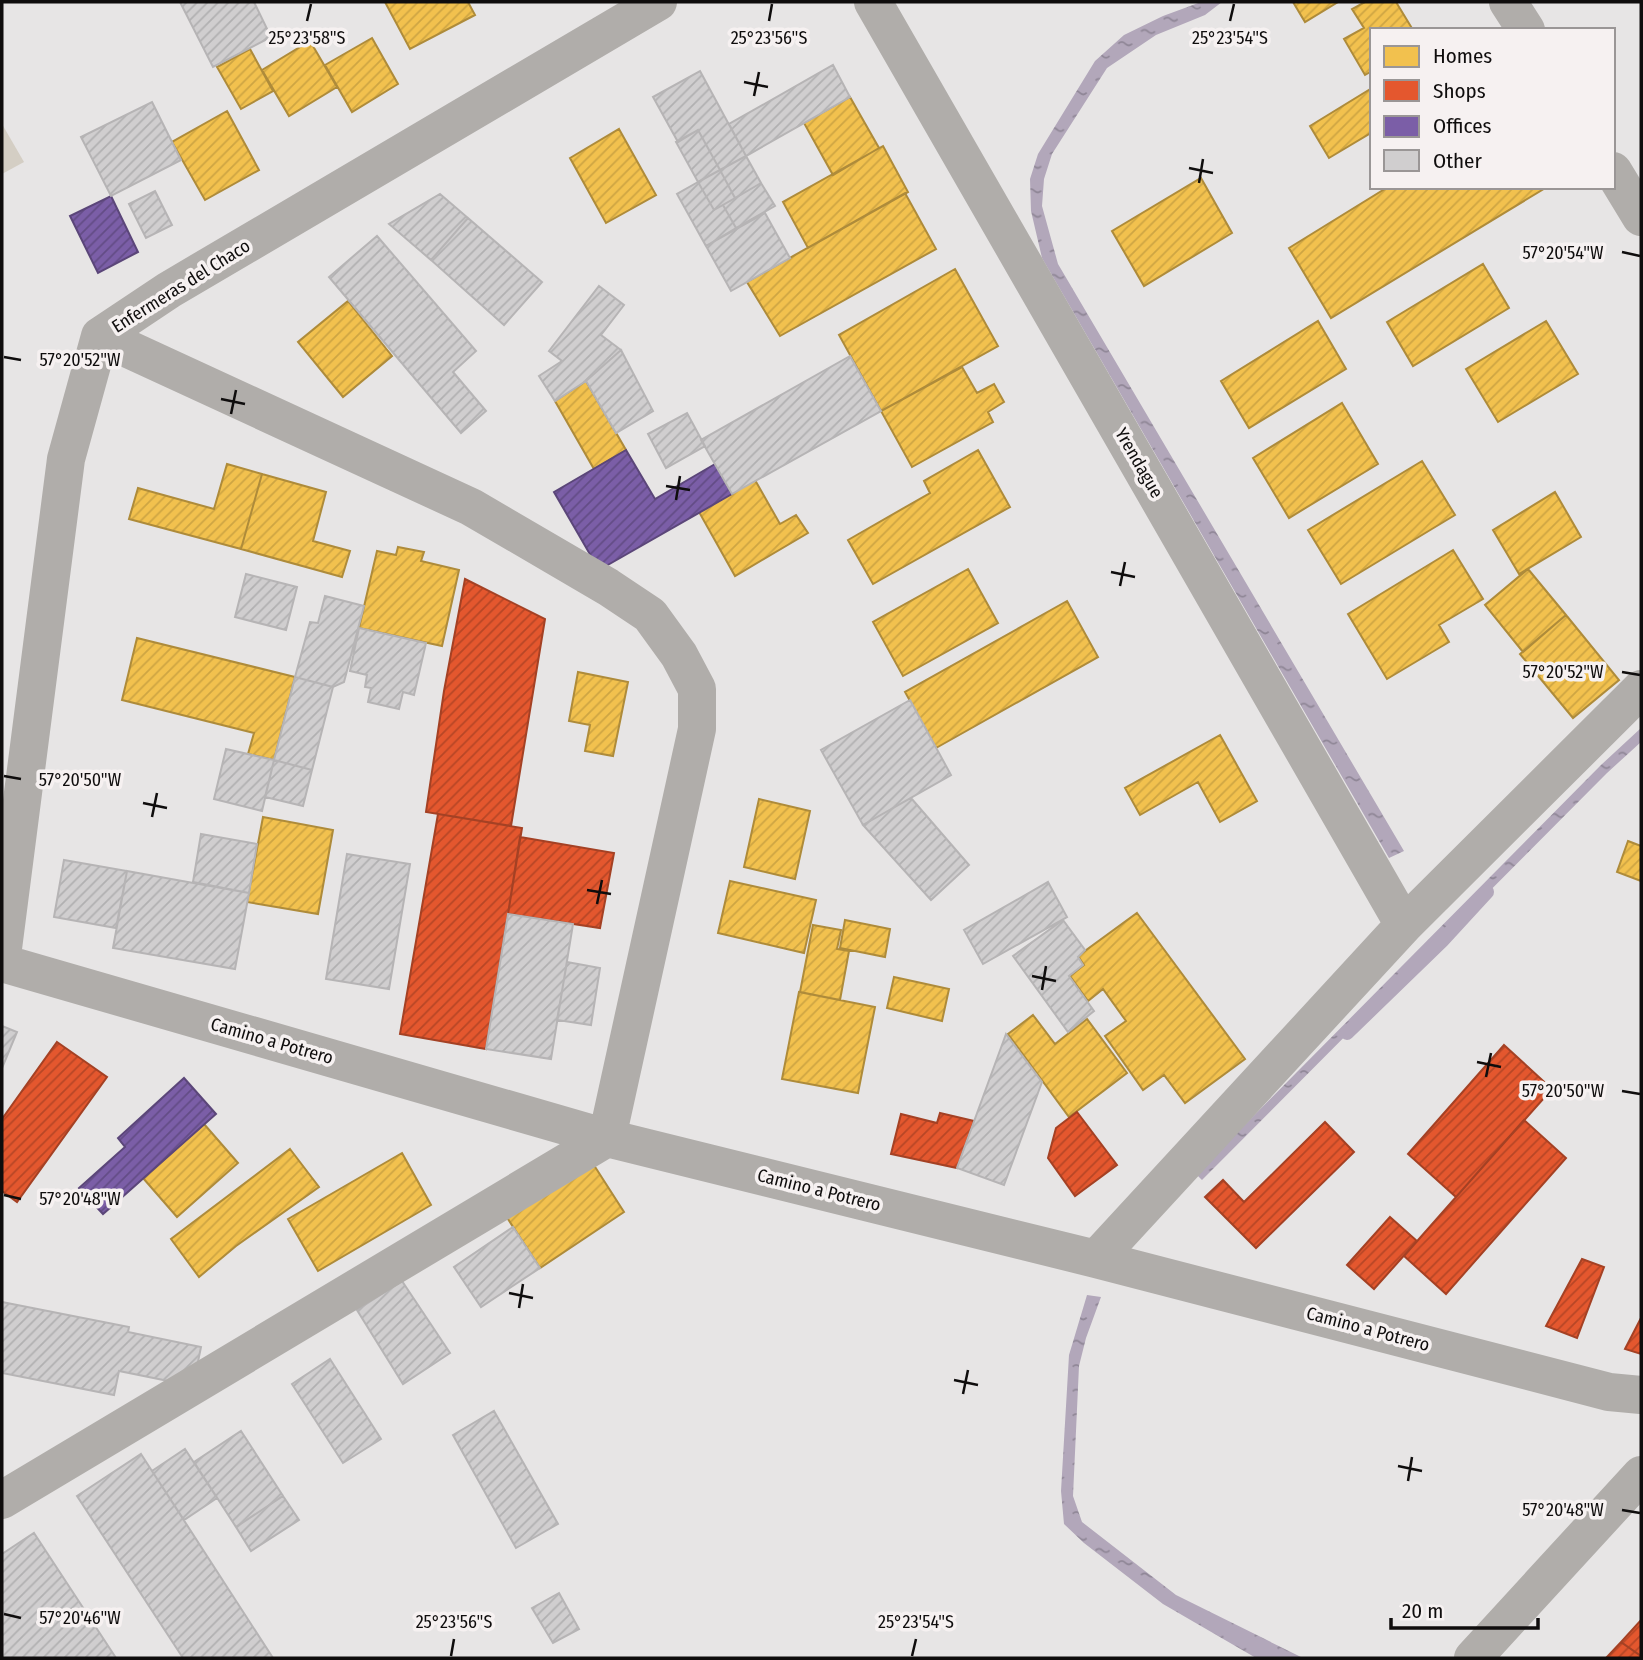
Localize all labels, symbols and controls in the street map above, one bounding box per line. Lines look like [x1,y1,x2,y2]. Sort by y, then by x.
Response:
text: 25°23'58"S [269,27,345,49]
text: 25°23'56"S [731,27,807,49]
text: 25°23'54"S [1192,27,1268,49]
legend [1370,28,1615,189]
text: Homes [1433,43,1492,69]
text: Shops [1433,78,1486,104]
text: Offices [1433,113,1492,139]
text: Other [1433,148,1482,174]
street label: Enfermeras del Chaco [108,235,254,337]
text: 57°20'54"W [1523,242,1604,264]
text: 57°20'52"W [40,349,121,371]
street label: Yrendague [1110,424,1168,502]
text: 57°20'52"W [1523,661,1604,683]
text: 57°20'50"W [39,769,122,791]
street label: Camino a Potrero [208,1013,336,1069]
text: 57°20'50"W [1522,1080,1605,1102]
street label: Camino a Potrero [755,1164,883,1216]
text: 57°20'48"W [39,1188,121,1210]
street label: Camino a Potrero [1304,1302,1432,1356]
text: 57°20'48"W [1522,1499,1604,1521]
scale bar [1391,1586,1538,1630]
text: 20 m [1402,1598,1443,1624]
text: 57°20'46"W [39,1607,121,1629]
text: 25°23'56"S [416,1611,492,1633]
text: 25°23'54"S [878,1611,954,1633]

